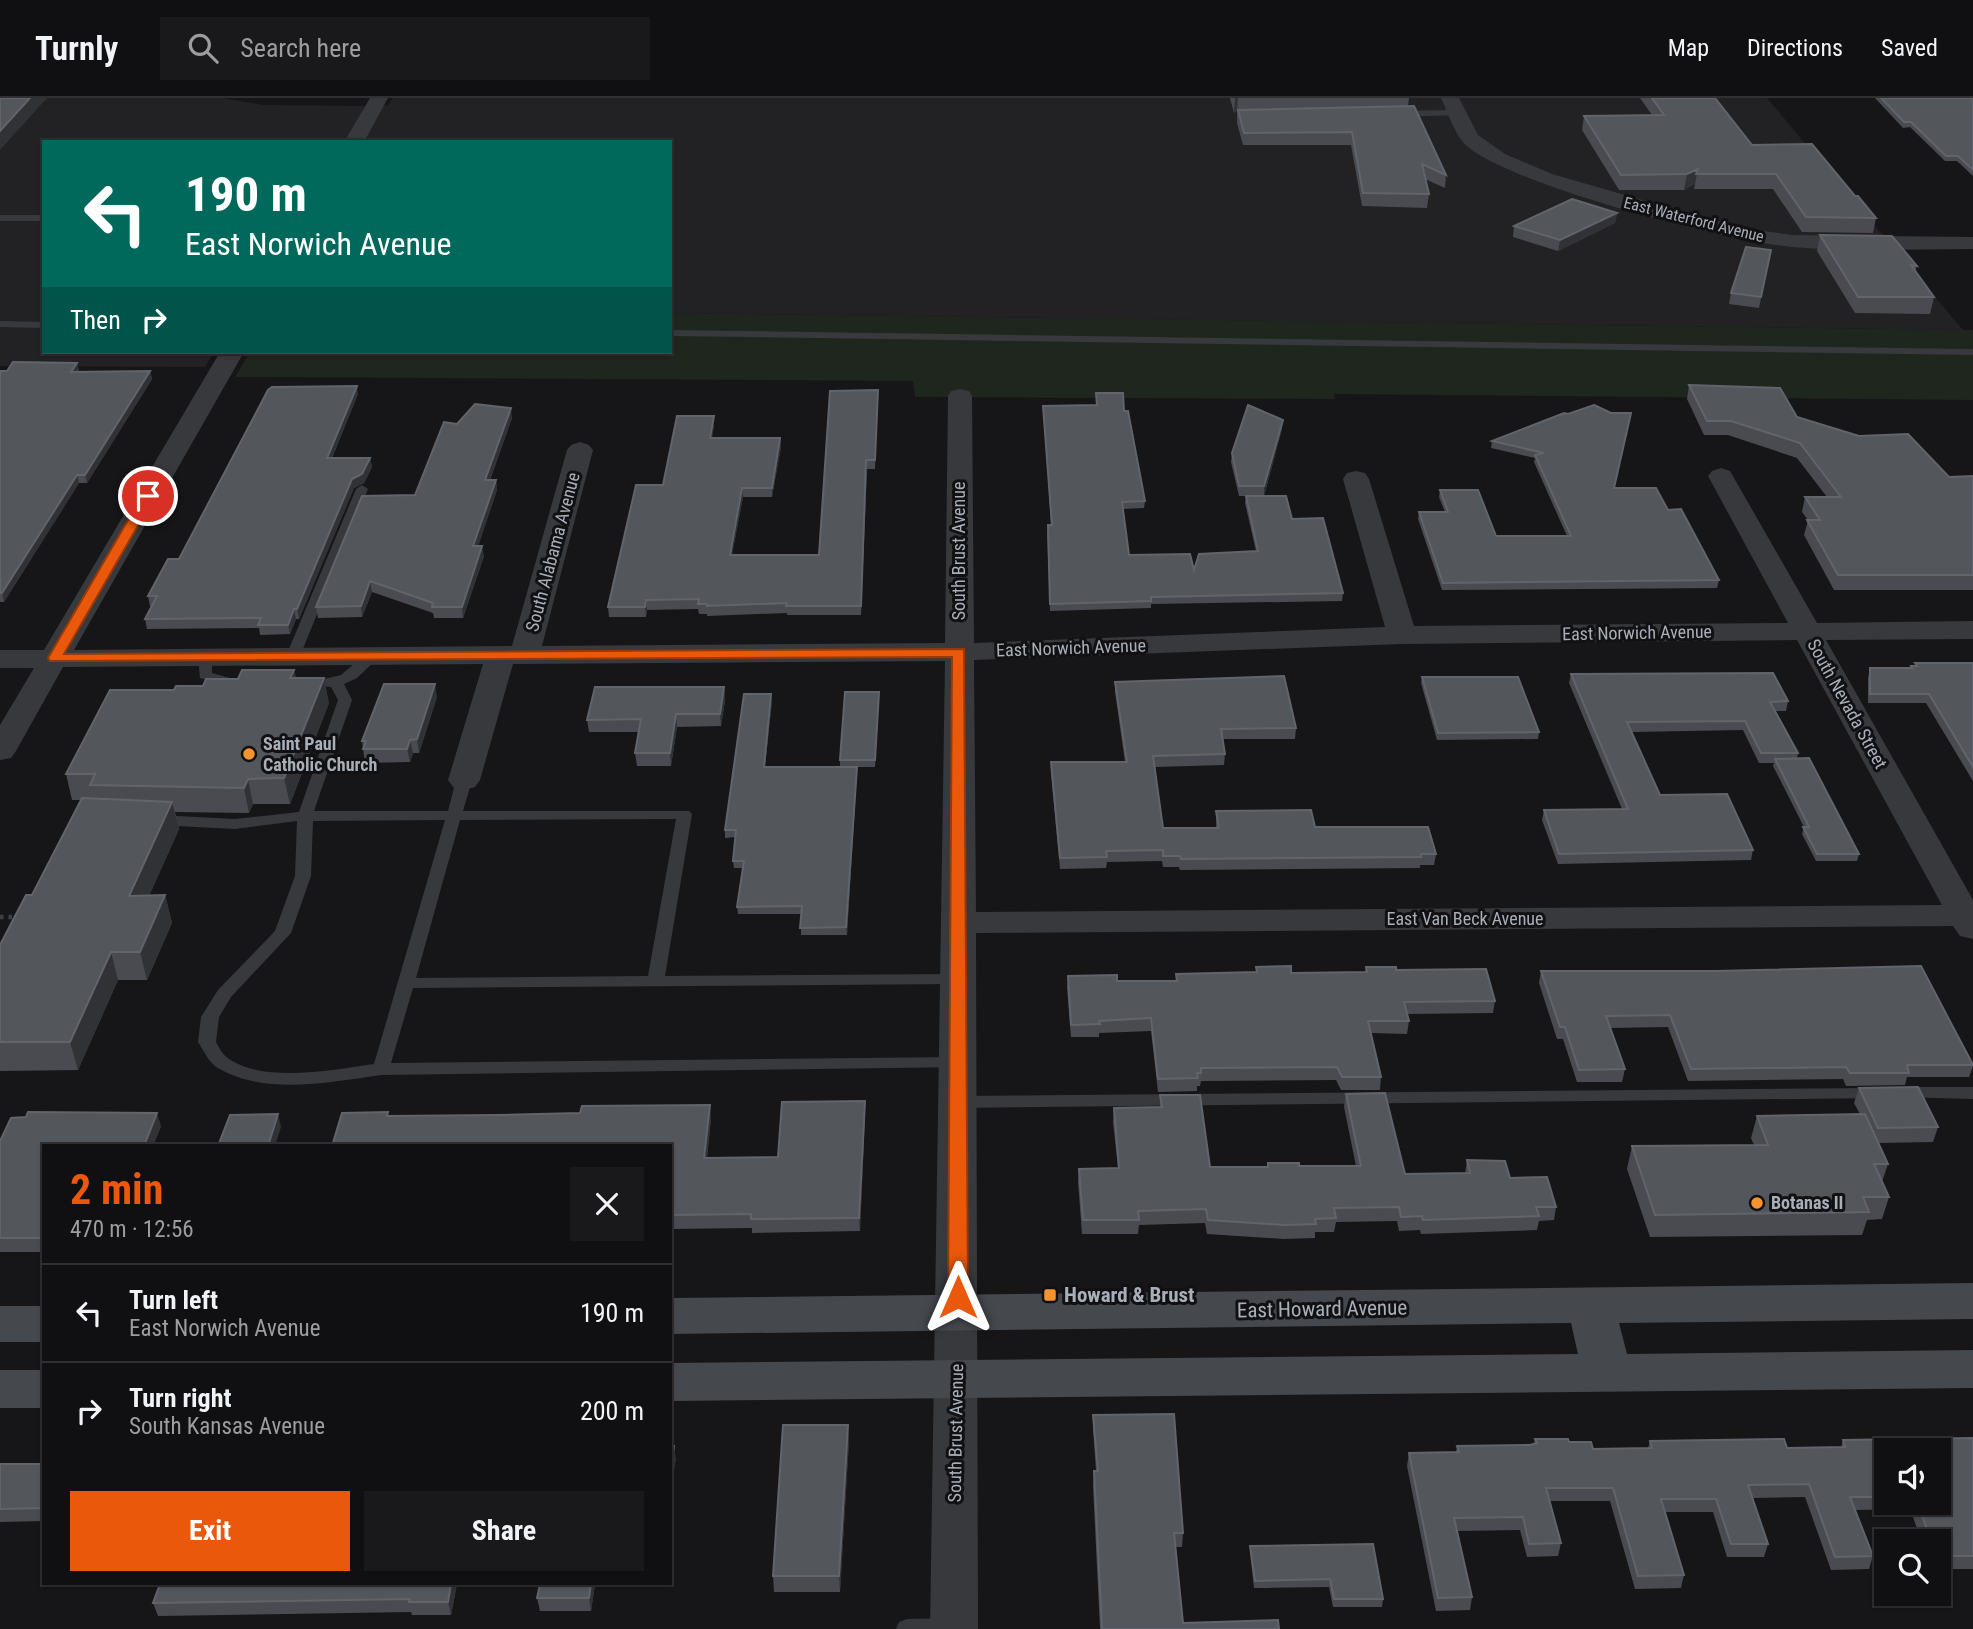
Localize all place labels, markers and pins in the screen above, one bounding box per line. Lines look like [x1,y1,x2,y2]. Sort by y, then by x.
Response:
pin [118,466,178,526]
place label: Saint Paul Catholic Church [263,733,377,775]
marker: Saint Paul Catholic Church [241,746,257,762]
place label: Botanas II [1771,1192,1843,1213]
marker: Botanas II [1749,1195,1765,1211]
place label: Howard & Brust [1064,1283,1195,1307]
marker: Howard & Brust [1042,1287,1058,1303]

